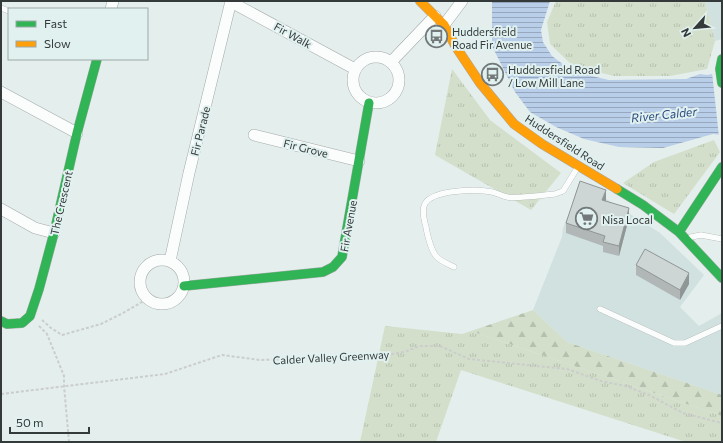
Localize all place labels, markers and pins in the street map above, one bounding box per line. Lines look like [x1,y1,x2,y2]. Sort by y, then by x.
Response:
bus stop icon: Huddersfield Road Fir Avenue [423,24,449,50]
place label: Huddersfield Road Fir Avenue [452,25,532,51]
bus stop icon: Huddersfield Road / Low Mill Lane [479,62,505,88]
place label: Huddersfield Road / Low Mill Lane [508,63,600,89]
supermarket icon: Nisa Local [573,206,599,232]
place label: Nisa Local [602,213,653,226]

